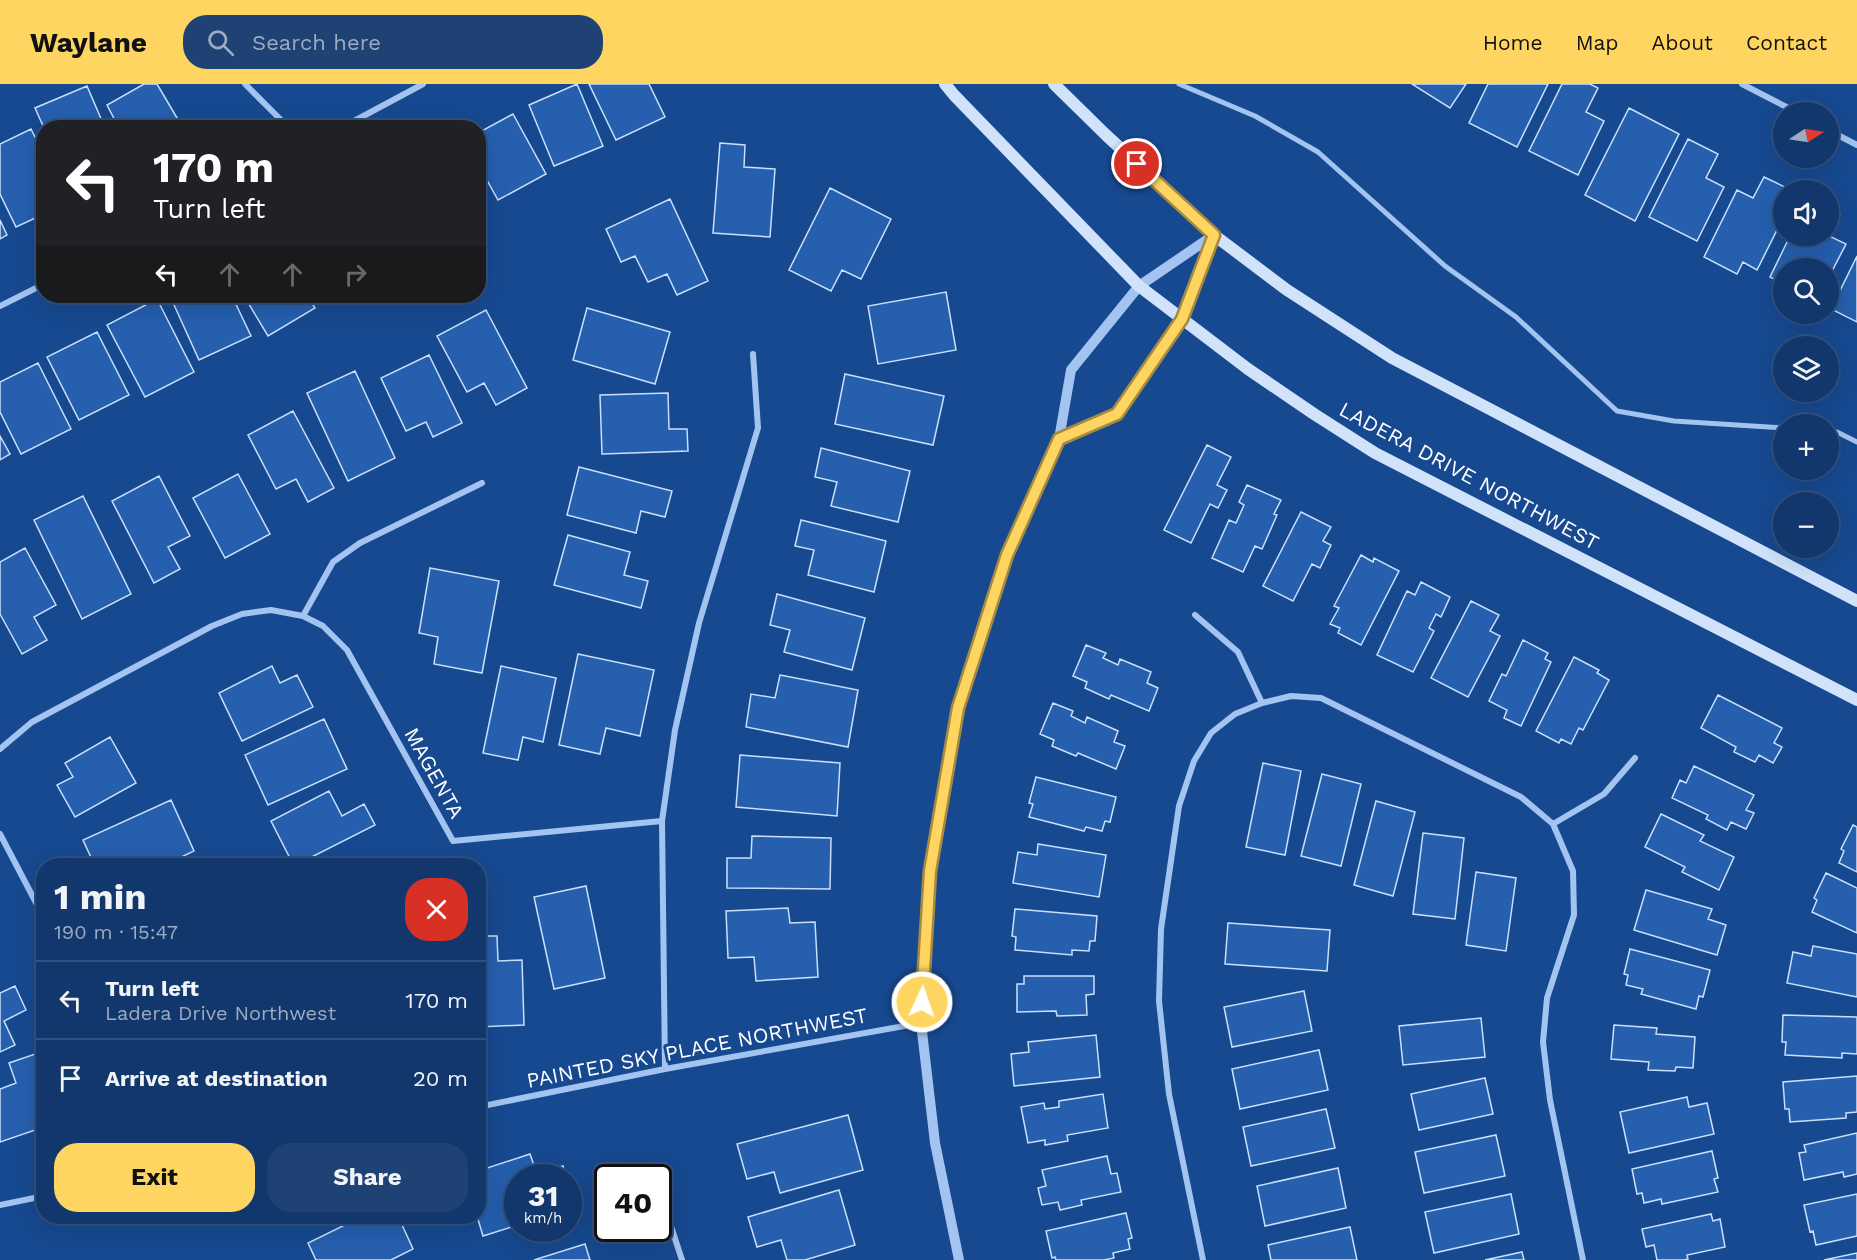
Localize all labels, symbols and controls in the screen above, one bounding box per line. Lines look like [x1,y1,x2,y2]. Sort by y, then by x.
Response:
search box [183,15,603,69]
text: Waylane [30,26,147,59]
icon: search [204,26,237,59]
text: Search here [252,30,381,55]
text: Home [1483,30,1543,55]
text: Map [1576,30,1619,55]
text: About [1652,30,1713,55]
text: Contact [1746,30,1827,55]
north arrow [1773,102,1839,168]
map controls [1773,102,1839,558]
pin [1111,138,1162,189]
text: 170 m [153,143,274,192]
icon: left [54,144,132,222]
icon: arrive [1120,147,1153,180]
button: sound [1773,180,1839,246]
text: Turn left [153,193,265,225]
icon: left [150,258,183,291]
icon: ahead [213,258,246,291]
icon: ahead [276,258,309,291]
icon: right [339,258,372,291]
button: search [1773,258,1839,324]
button: layers [1773,336,1839,402]
street label: LADERA DRIVE NORTHWEST [1335,396,1604,555]
button: + [1773,414,1839,480]
button: − [1773,492,1839,558]
street label: MAGENTA [399,723,470,823]
text: 1 min [54,876,146,918]
button: close [405,878,468,941]
text: 190 m · 15:47 [54,920,178,944]
position arrow [890,970,954,1034]
text: Turn left [105,976,199,1001]
icon: left [54,984,87,1017]
text: 170 m [405,988,468,1013]
text: Ladera Drive Northwest [105,1001,336,1025]
street label: PAINTED SKY PLACE NORTHWEST [524,1002,870,1093]
icon: arrive [54,1062,87,1095]
text: Arrive at destination [105,1066,328,1091]
text: 20 m [413,1066,468,1091]
button: Exit [54,1143,255,1212]
button: Share [267,1143,468,1212]
speed limit sign: 40 [594,1164,672,1242]
text: 31 [528,1178,558,1213]
text: km/h [524,1209,562,1227]

